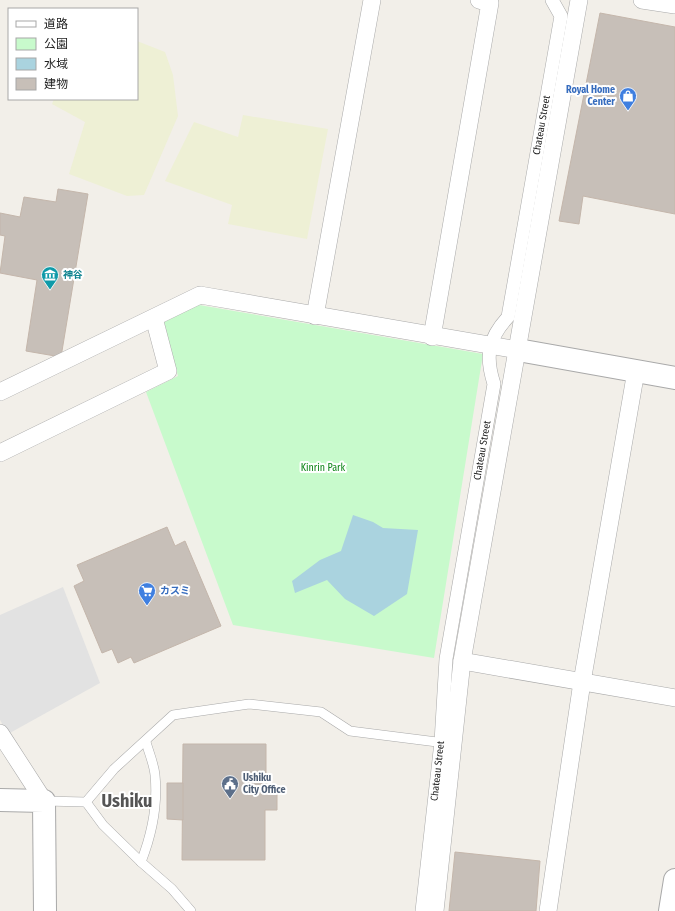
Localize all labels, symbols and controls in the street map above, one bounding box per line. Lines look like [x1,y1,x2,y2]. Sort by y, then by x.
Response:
legend [8,8,138,100]
text: 道路 [44,17,68,31]
text: 公園 [44,37,68,51]
text: 水域 [44,57,68,71]
text: 建物 [44,77,68,91]
place label: Royal Home Center [566,84,615,108]
shop icon: Royal Home Center [618,86,638,111]
street label: Chateau Street [531,94,553,156]
museum icon: 神谷 [40,265,60,290]
place label: 神谷 [63,269,83,281]
street label: Chateau Street [471,419,494,481]
park label: Kinrin Park [301,462,346,474]
supermarket icon: カスミ [137,581,157,606]
place label: カスミ [160,585,190,597]
street label: Chateau Street [428,740,447,802]
place label: Ushiku City Office [243,772,285,796]
public building icon: Ushiku City Office [220,774,240,799]
district label: Ushiku [102,790,152,812]

